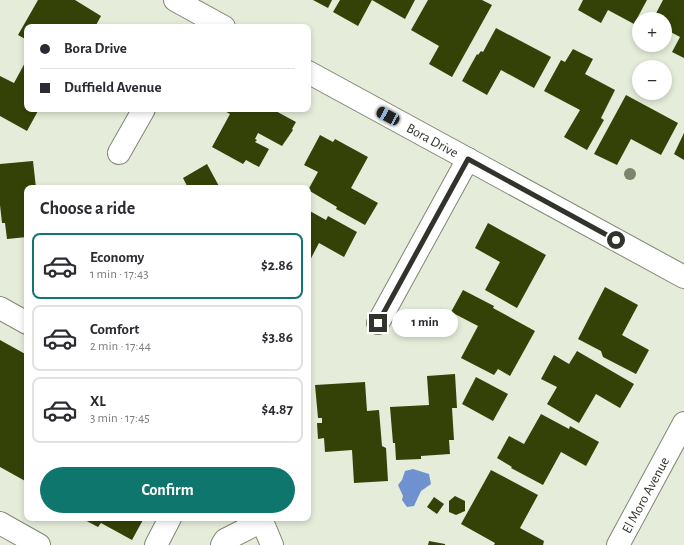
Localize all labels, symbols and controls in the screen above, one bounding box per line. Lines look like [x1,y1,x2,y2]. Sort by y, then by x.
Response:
map controls [632,12,672,100]
button: + [632,12,672,52]
text: Bora Drive [64,41,127,56]
button: − [632,60,672,100]
text: Duffield Avenue [64,80,162,95]
car [375,105,401,127]
street label: Bora Drive [404,121,460,161]
text: Choose a ride [40,200,135,218]
route start [607,231,625,249]
icon: car [42,248,78,284]
text: Economy [90,250,144,265]
text: $2.86 [261,258,293,273]
text: 1 min · 17:43 [90,268,149,281]
callout: 1 min [392,309,458,337]
route end [369,314,387,332]
text: 1 min [411,316,439,329]
icon: car [42,320,78,356]
text: Comfort [90,322,139,337]
text: $3.86 [262,330,293,345]
text: 2 min · 17:44 [90,340,151,353]
icon: car [42,392,78,428]
text: XL [90,394,106,409]
text: $4.87 [261,402,293,417]
text: 3 min · 17:45 [90,412,150,425]
street label: El Moro Avenue [620,455,672,536]
button: Confirm [40,467,295,513]

